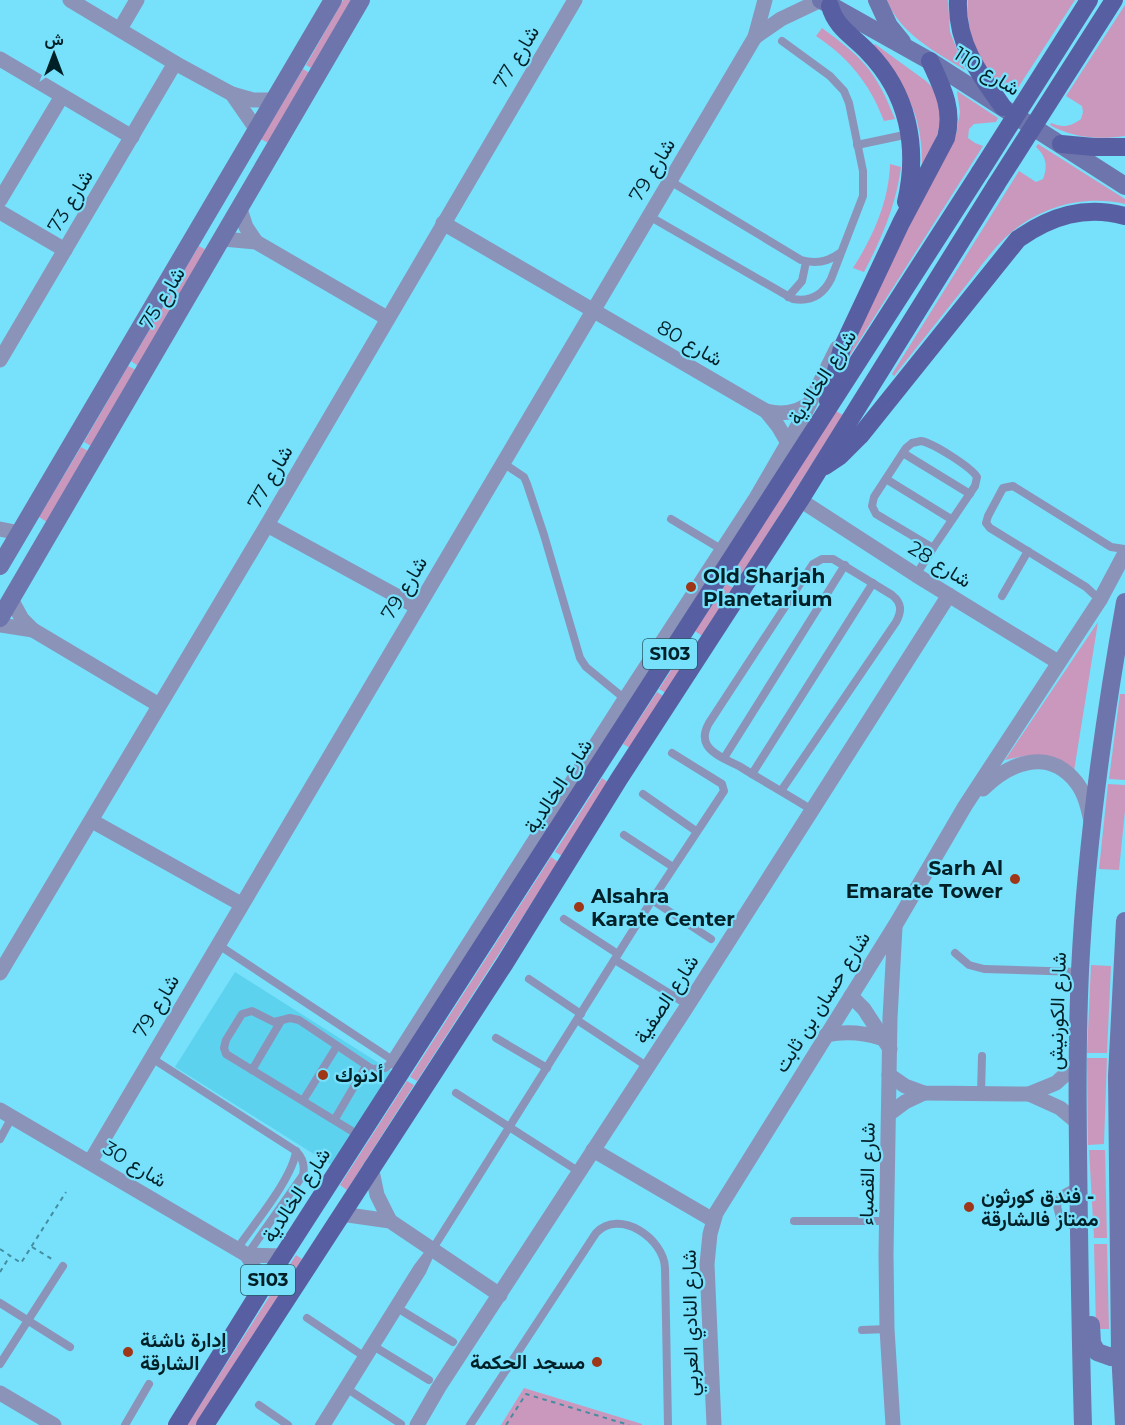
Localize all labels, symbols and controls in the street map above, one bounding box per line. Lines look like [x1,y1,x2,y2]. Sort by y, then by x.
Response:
street label: شارع 77 [488,21,546,94]
north arrow [24,24,84,84]
text: ش [44,30,64,49]
street label: شارع 110 [949,41,1024,102]
street label: شارع 79 [624,134,682,207]
street label: شارع 73 [42,166,100,238]
street label: شارع 75 [134,263,192,334]
street label: شارع 80 [652,315,727,373]
street label: شارع الخالدية [783,325,863,430]
street label: شارع 77 [242,441,299,514]
street label: شارع 28 [903,535,976,594]
street label: شارع 79 [376,552,434,625]
place label: Old Sharjah Planetarium [703,564,833,611]
marker: Old Sharjah Planetarium [684,580,698,594]
road number: S103 [643,639,697,669]
street label: شارع الخالدية [519,734,599,839]
place label: Sarh Al Emarate Tower [846,856,1003,903]
marker: Sarh Al Emarate Tower [1008,872,1022,886]
place label: Alsahra Karate Center [590,884,735,931]
marker: Alsahra Karate Center [572,900,586,914]
street label: شارع حسان بن ثابت [769,927,877,1078]
street label: شارع الصفية [629,950,705,1049]
street label: شارع الكورنيش [1043,952,1073,1071]
street label: شارع 79 [128,970,186,1043]
place label: أدنوك [335,1063,383,1088]
marker: أدنوك [316,1068,330,1082]
street label: شارع القصباء [854,1122,882,1226]
street label: شارع 30 [98,1136,171,1194]
street label: شارع الخالدية [257,1143,337,1248]
place label: فندق كورثون - ممتاز فالشارقة [981,1184,1099,1232]
marker: فندق كورثون - ممتاز فالشارقة [962,1200,976,1214]
street label: شارع النادي العربي [677,1249,708,1396]
road number: S103 [241,1265,295,1295]
place label: إدارة ناشئة الشارقة [140,1328,227,1376]
marker: إدارة ناشئة الشارقة [121,1345,135,1359]
place label: مسجد الحكمة [470,1350,585,1374]
marker: مسجد الحكمة [590,1355,604,1369]

